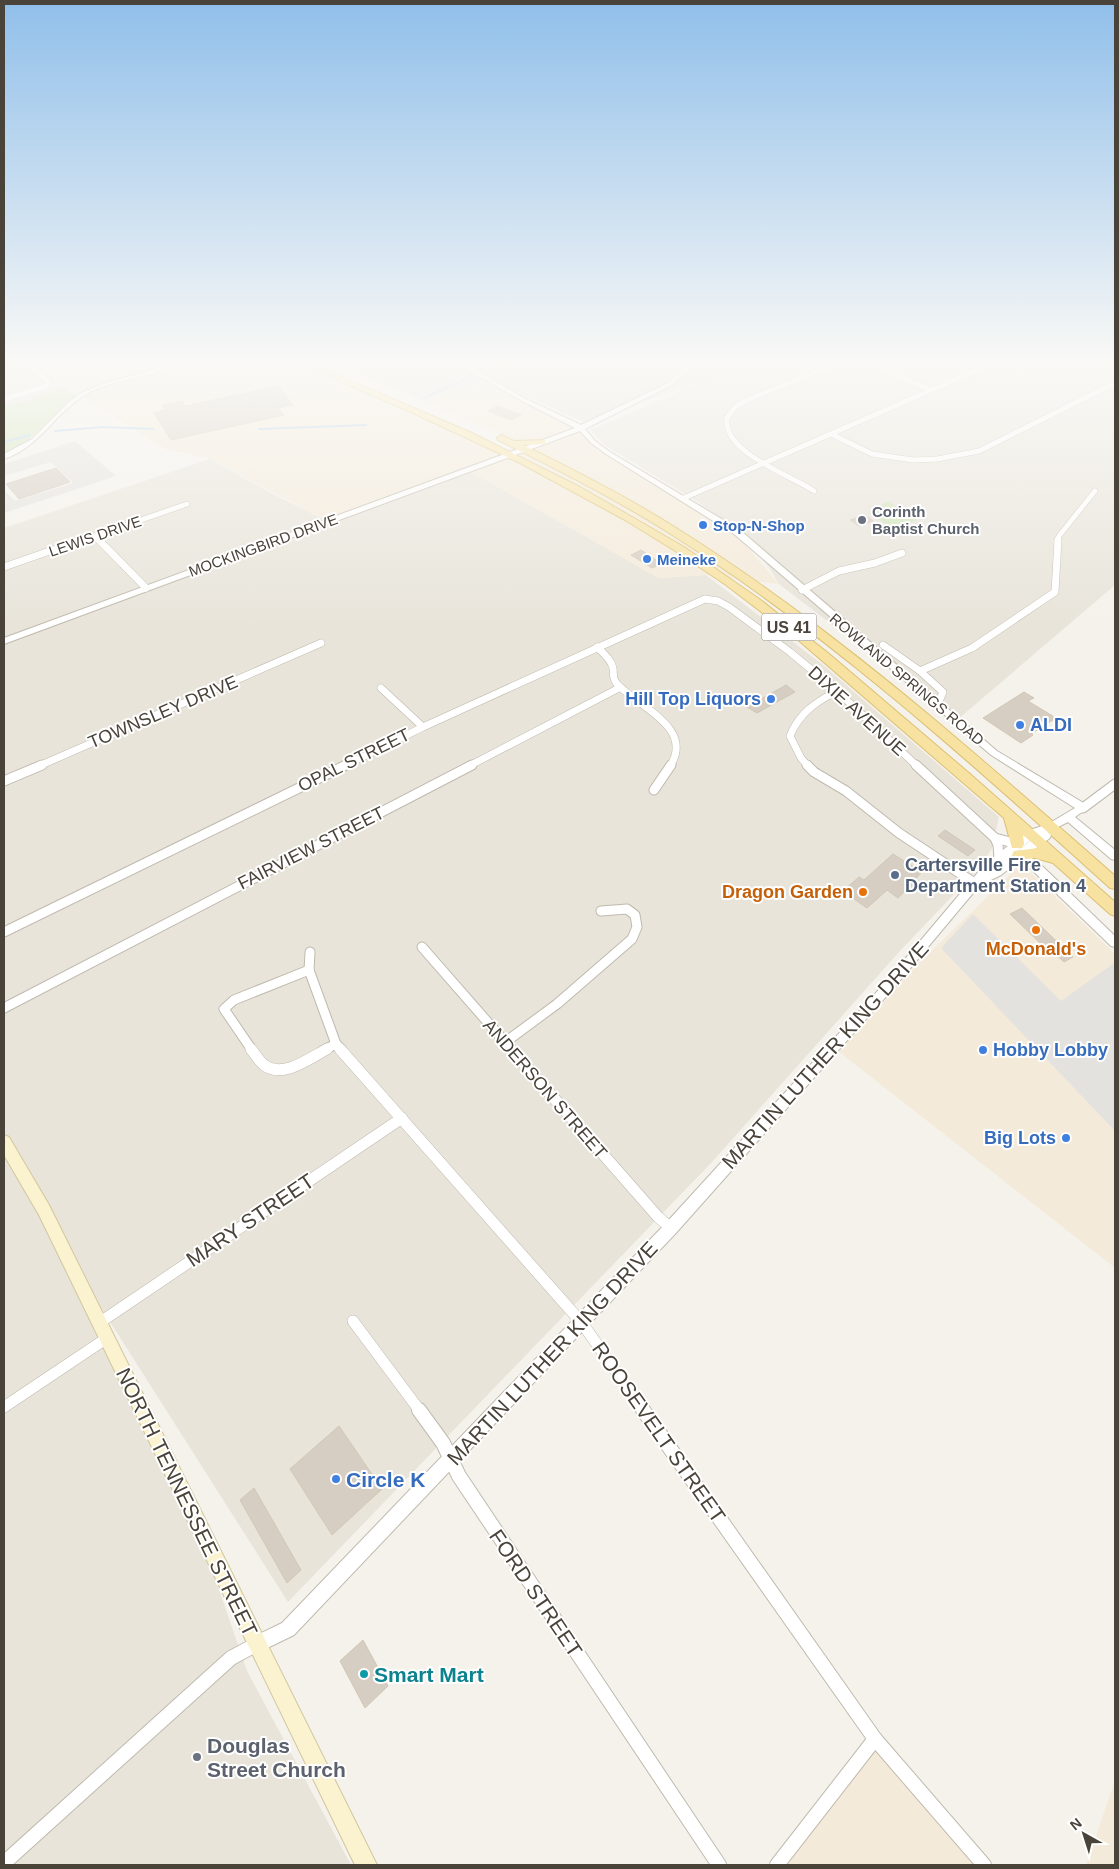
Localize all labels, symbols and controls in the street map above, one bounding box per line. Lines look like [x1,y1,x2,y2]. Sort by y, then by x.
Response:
place label: Corinth Baptist Church [872,503,980,537]
street label: MOCKINGBIRD DRIVE [186,510,340,580]
street label: LEWIS DRIVE [47,512,143,560]
marker: Corinth Baptist Church [856,514,868,526]
place label: Stop-N-Shop [713,517,805,534]
marker: Stop-N-Shop [697,519,709,531]
place label: Meineke [657,551,716,568]
marker: Meineke [641,553,653,565]
street label: ROWLAND SPRINGS ROAD [827,610,988,749]
road number: US 41 [762,614,816,640]
street label: DIXIE AVENUE [804,662,910,760]
street label: TOWNSLEY DRIVE [85,671,241,753]
place label: Hill Top Liquors [625,689,761,709]
marker: Hill Top Liquors [765,693,777,705]
place label: ALDI [1030,715,1072,735]
marker: ALDI [1014,719,1026,731]
street label: OPAL STREET [295,724,413,796]
street label: FAIRVIEW STREET [234,802,388,894]
place label: Cartersville Fire Department Station 4 [905,855,1086,896]
marker: Cartersville Fire Department Station 4 [889,869,901,881]
place label: Dragon Garden [722,882,853,902]
marker: Dragon Garden [857,886,869,898]
marker: McDonald's [1030,924,1042,936]
street label: MARTIN LUTHER KING DRIVE [717,937,933,1173]
place label: McDonald's [986,939,1086,959]
street label: ANDERSON STREET [479,1015,611,1163]
place label: Hobby Lobby [993,1040,1108,1060]
marker: Hobby Lobby [977,1044,989,1056]
place label: Big Lots [984,1128,1056,1148]
marker: Big Lots [1060,1132,1072,1144]
street label: MARY STREET [182,1169,318,1271]
street label: MARTIN LUTHER KING DRIVE [442,1236,662,1470]
street label: ROOSEVELT STREET [588,1337,730,1527]
street label: NORTH TENNESSEE STREET [112,1364,262,1640]
place label: Circle K [346,1468,425,1491]
marker: Circle K [330,1473,342,1485]
street label: FORD STREET [485,1525,587,1661]
place label: Smart Mart [374,1663,484,1686]
marker: Smart Mart [358,1668,370,1680]
place label: Douglas Street Church [207,1734,346,1781]
marker: Douglas Street Church [191,1751,203,1763]
north arrow [1059,1809,1109,1859]
text: N [1067,1814,1085,1833]

